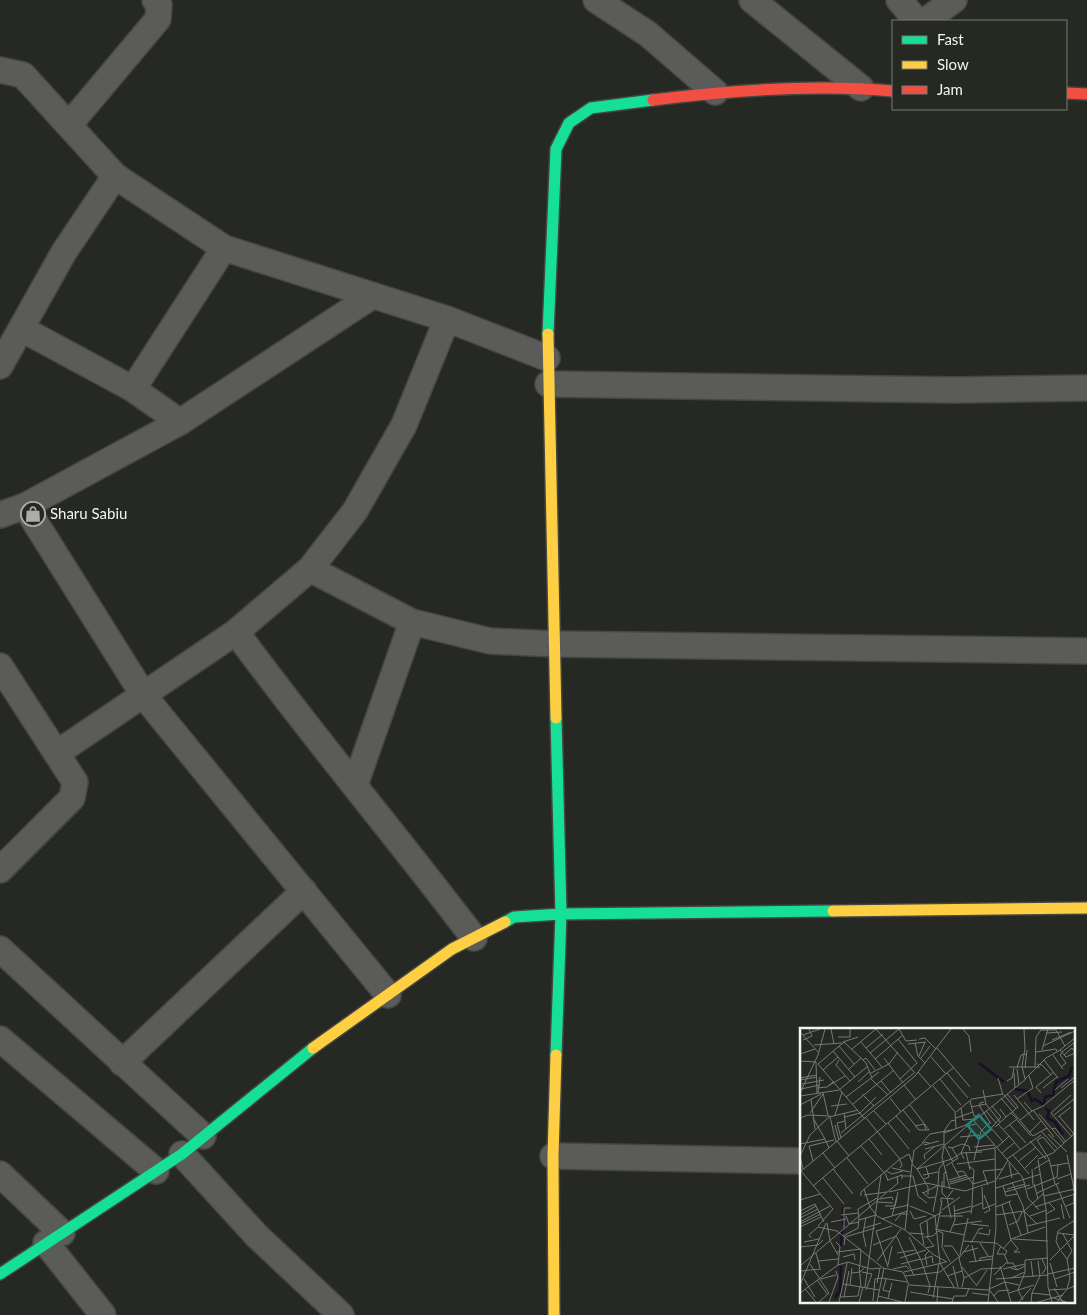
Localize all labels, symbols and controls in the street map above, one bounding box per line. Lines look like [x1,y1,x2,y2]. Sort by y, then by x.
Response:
legend [892,20,1067,110]
text: Fast [937,30,964,48]
text: Slow [937,55,969,73]
text: Jam [937,80,963,98]
shop icon: Sharu Sabiu [20,501,46,527]
place label: Sharu Sabiu [50,504,127,522]
inset map [800,1028,1074,1302]

